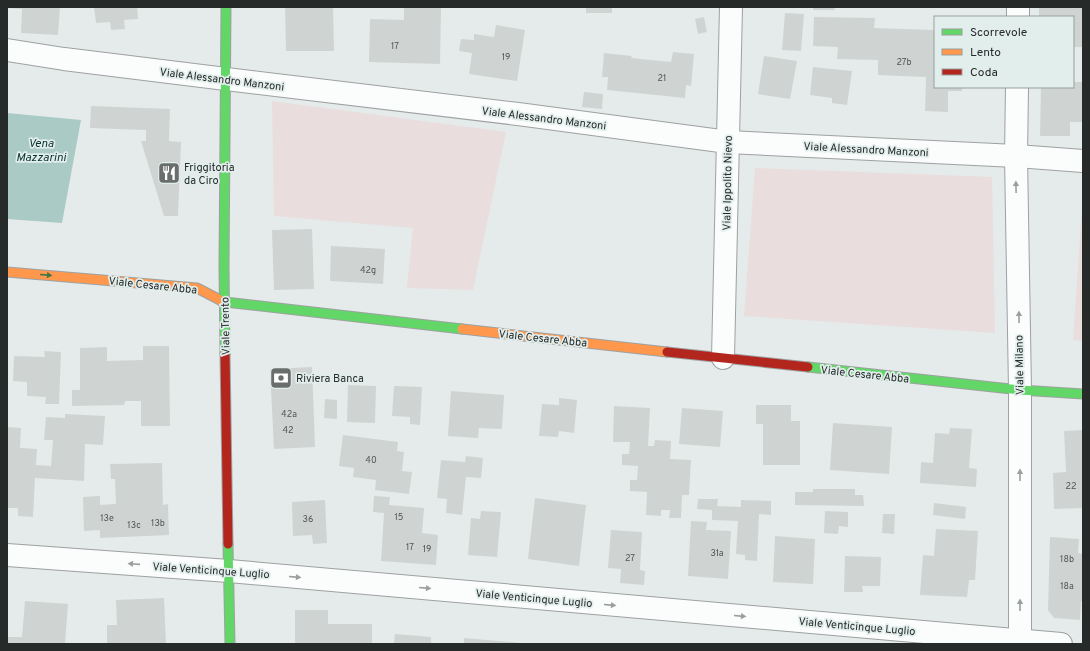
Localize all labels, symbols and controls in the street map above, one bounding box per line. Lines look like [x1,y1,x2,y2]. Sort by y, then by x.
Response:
legend [934,16,1074,88]
text: Scorrevole [970,25,1027,41]
house number: 17 [391,41,399,52]
text: Lento [970,45,1001,61]
house number: 19 [502,52,510,63]
house number: 27b [896,57,912,68]
street label: Viale Alessandro Manzoni [159,65,285,95]
text: Coda [970,65,998,81]
house number: 21 [658,73,666,84]
street label: Viale Alessandro Manzoni [481,104,607,134]
street label: Viale Ippolito Nievo [720,135,736,231]
water label: Vena Mazzarini [16,136,67,166]
street label: Viale Alessandro Manzoni [803,140,929,160]
restaurant icon: Friggitoria da Ciro [156,160,182,186]
place label: Friggitoria da Ciro [184,161,235,188]
one-way arrow [1013,180,1019,193]
house number: 42g [360,265,376,276]
one-way arrow [40,272,52,278]
street label: Viale Cesare Abba [108,274,198,298]
street label: Viale Trento [218,297,234,355]
one-way arrow [1015,311,1022,323]
street label: Viale Cesare Abba [498,327,588,351]
street label: Viale Milano [1012,335,1028,395]
street label: Viale Cesare Abba [820,363,910,387]
bank icon: Riviera Banca [268,365,294,391]
place label: Riviera Banca [296,372,364,386]
house number: 42a [281,409,297,420]
house number: 42 [282,425,294,436]
house number: 40 [365,455,377,466]
one-way arrow [1017,468,1023,481]
house number: 22 [1065,481,1077,492]
house number: 15 [395,512,403,523]
house number: 13e [100,513,114,524]
house number: 36 [303,514,313,525]
house number: 13b [151,518,165,529]
house number: 13c [127,520,141,531]
house number: 17 [406,542,414,553]
house number: 19 [423,544,431,555]
house number: 31a [710,548,724,559]
house number: 27 [625,553,635,564]
house number: 18b [1060,554,1074,565]
one-way arrow [128,560,140,567]
street label: Viale Venticinque Luglio [152,560,270,582]
one-way arrow [289,573,301,580]
house number: 18a [1060,581,1074,592]
one-way arrow [419,585,431,592]
street label: Viale Venticinque Luglio [475,587,593,611]
one-way arrow [1017,598,1023,611]
one-way arrow [604,601,616,608]
one-way arrow [734,613,746,619]
street label: Viale Venticinque Luglio [798,615,916,639]

